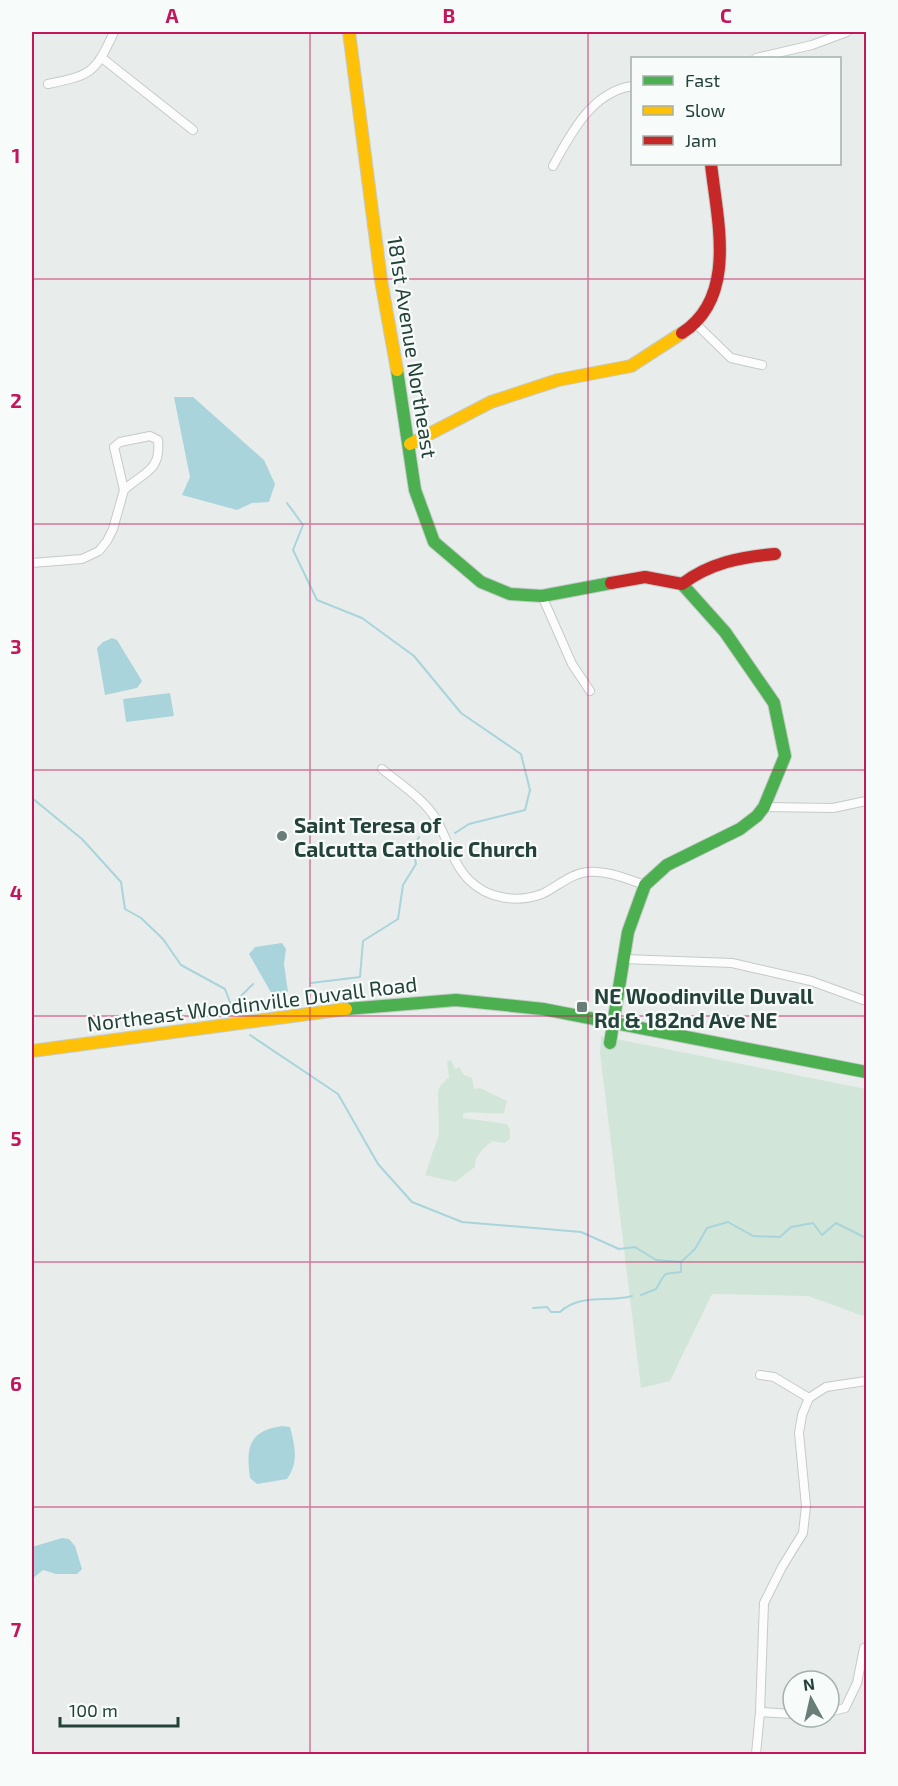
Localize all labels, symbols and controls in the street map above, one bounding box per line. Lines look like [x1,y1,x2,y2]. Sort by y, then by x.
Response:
text: A [165,3,179,27]
text: B [443,3,455,27]
text: C [720,3,732,27]
legend [631,57,841,165]
text: Fast [685,69,720,91]
text: Slow [685,99,726,121]
text: Jam [685,129,717,151]
text: 1 [12,143,20,167]
street label: 181st Avenue Northeast [383,234,443,460]
text: 2 [10,388,22,412]
text: 3 [10,634,22,658]
place label: Saint Teresa of Calcutta Catholic Church [294,812,537,861]
marker: Saint Teresa of Calcutta Catholic Church [275,829,289,843]
text: 4 [10,880,23,904]
street label: Northeast Woodinville Duvall Road [86,970,418,1036]
place label: NE Woodinville Duvall Rd & 182nd Ave NE [594,983,814,1032]
marker: NE Woodinville Duvall Rd & 182nd Ave NE [575,1000,589,1014]
text: 5 [10,1126,22,1150]
text: 6 [10,1371,22,1395]
text: 7 [11,1617,22,1641]
north arrow [781,1669,841,1729]
text: N [802,1673,816,1694]
scale bar [60,1690,178,1728]
text: 100 m [69,1699,118,1721]

